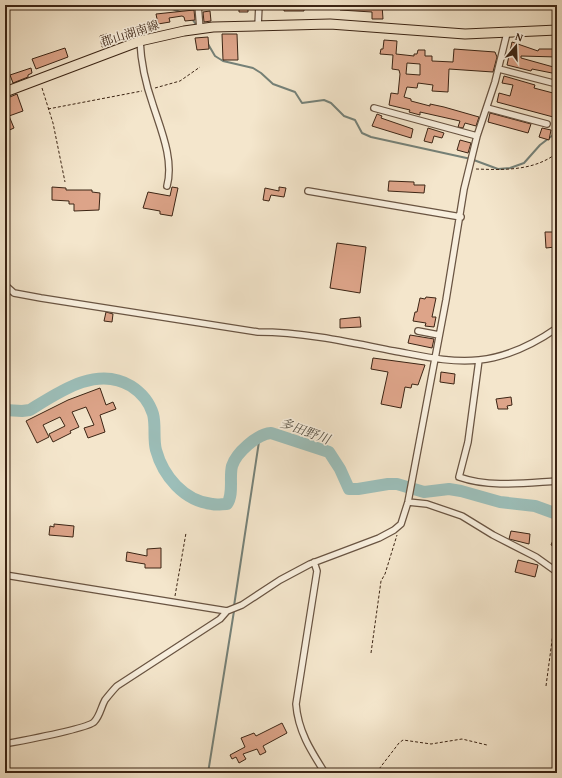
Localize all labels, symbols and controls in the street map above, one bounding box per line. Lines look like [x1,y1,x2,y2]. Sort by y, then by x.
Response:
street label: 郡山湖南線 [99,16,161,50]
north arrow [496,26,536,66]
text: N [513,28,526,46]
water label: 多田野川 [277,413,335,450]

